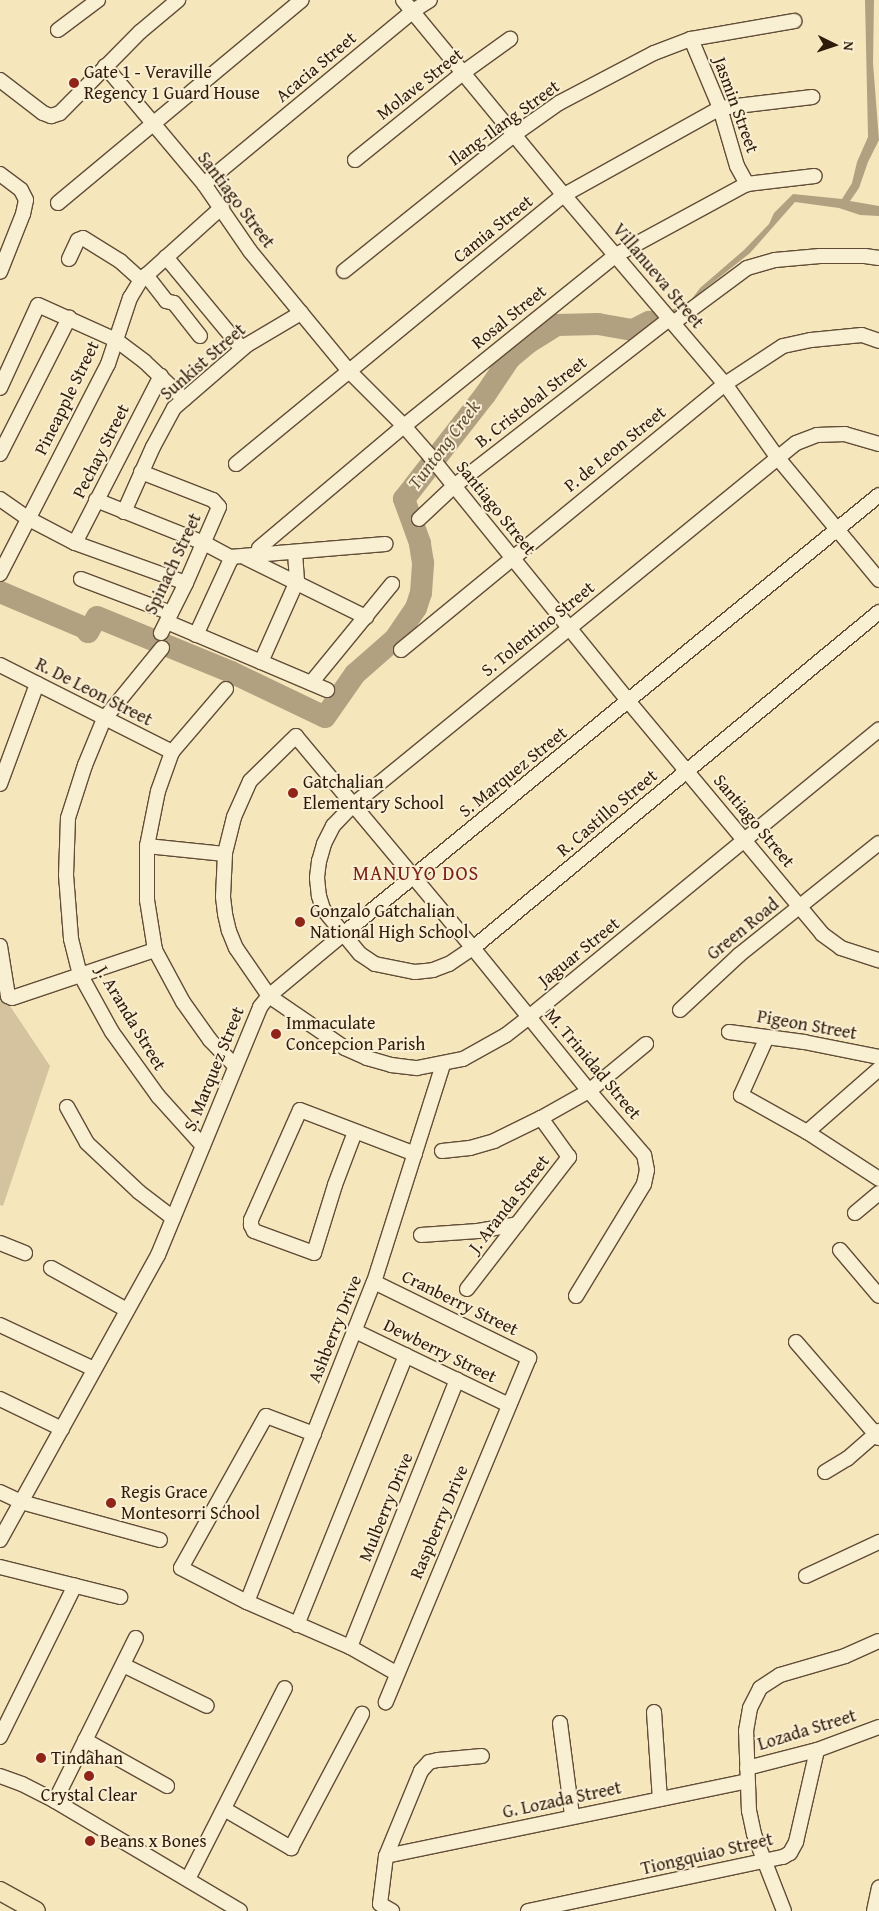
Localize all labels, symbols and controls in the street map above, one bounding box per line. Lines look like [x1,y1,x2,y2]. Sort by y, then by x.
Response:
north arrow [809,20,859,70]
street label: Acacia Street [271,27,361,107]
text: N [839,41,859,51]
street label: Molave Street [372,44,468,124]
street label: Jasmin Street [709,54,763,156]
place label: Gate 1 - Veraville Regency 1 Guard House [84,62,260,104]
street label: Ilang-Ilang Street [444,75,564,171]
marker: Gate 1 - Veraville Regency 1 Guard House [68,77,80,89]
street label: Santiago Street [193,148,279,252]
street label: Camia Street [449,190,537,268]
street label: Villanueva Street [608,219,708,333]
street label: Rosal Street [467,280,551,354]
street label: Sunkist Street [156,319,250,405]
street label: Pineapple Street [30,337,104,459]
street label: B. Cristobal Street [471,352,591,452]
water label: Tuntong Creek [403,396,485,494]
street label: Pechay Street [68,400,134,502]
street label: P. de Leon Street [560,402,670,496]
street label: Santiago Street [451,457,541,559]
street label: Spinach Street [140,510,206,618]
street label: S. Tolentino Street [477,577,599,681]
street label: R. De Leon Street [32,653,156,731]
street label: S. Marquez Street [455,722,571,822]
street label: R. Castillo Street [552,765,662,861]
street label: Santiago Street [709,770,799,872]
place label: Gatchalian Elementary School [303,772,444,814]
marker: Gatchalian Elementary School [287,787,299,799]
district label: MANUYO DOS [351,860,481,884]
street label: Green Road [703,893,783,965]
place label: Gonzalo Gatchalian National High School [310,901,469,944]
street label: Jaguar Street [534,913,624,991]
marker: Gonzalo Gatchalian National High School [294,916,306,928]
street label: J. Aranda Street [91,962,171,1074]
street label: S. Marquez Street [179,1003,249,1135]
street label: M. Trinidad Street [540,1004,646,1124]
street label: Pigeon Street [755,1006,859,1044]
place label: Immaculate Concepcion Parish [286,1013,425,1056]
marker: Immaculate Concepcion Parish [270,1028,282,1040]
street label: J. Aranda Street [464,1151,554,1257]
street label: Cranberry Street [398,1266,522,1340]
street label: Ashberry Drive [304,1272,366,1386]
street label: Dewberry Street [380,1314,500,1388]
street label: Mulberry Drive [354,1449,418,1565]
street label: Raspberry Drive [405,1462,473,1582]
place label: Regis Grace Montesorri School [121,1482,260,1525]
marker: Regis Grace Montesorri School [105,1497,117,1509]
street label: Lozada Street [755,1705,859,1755]
place label: Tindahan [51,1747,123,1769]
marker: Tindahan [35,1752,47,1764]
marker: Crystal Clear [83,1770,95,1782]
street label: G. Lozada Street [501,1777,623,1823]
place label: Crystal Clear [41,1784,137,1806]
street label: Tiongquiao Street [639,1828,775,1880]
place label: Beans x Bones [100,1830,207,1852]
marker: Beans x Bones [84,1835,96,1847]

